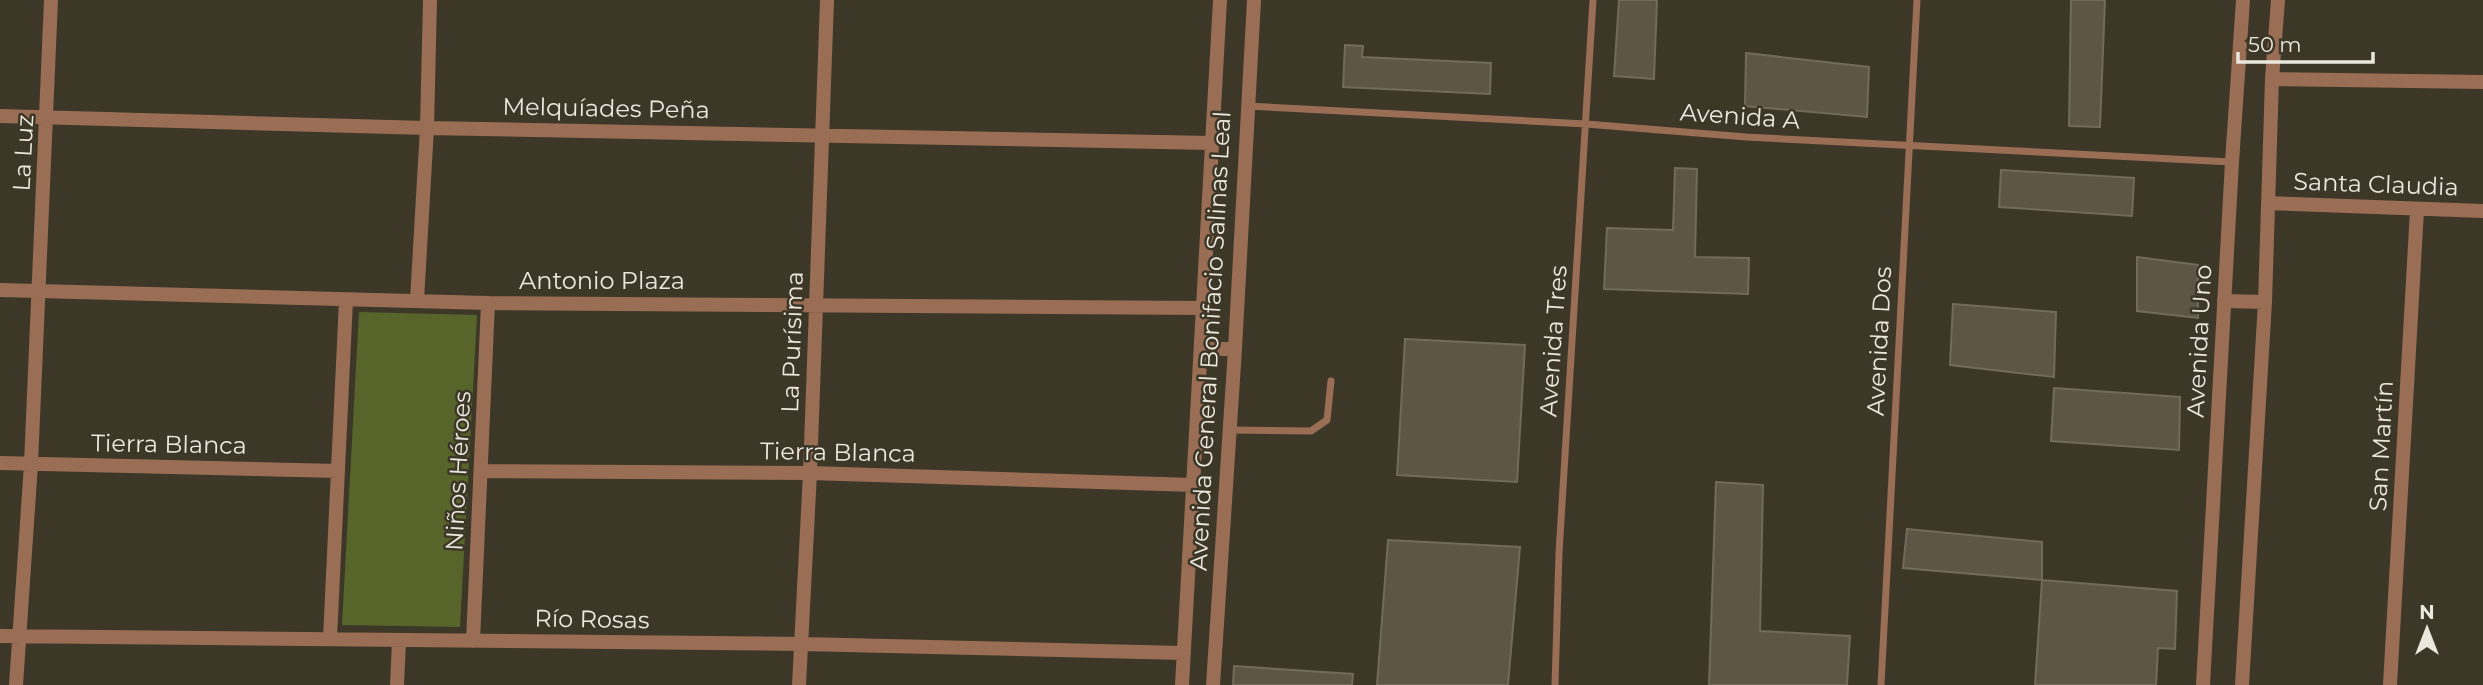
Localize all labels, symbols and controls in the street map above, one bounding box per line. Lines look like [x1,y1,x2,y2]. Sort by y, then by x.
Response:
scale bar [2238,21,2373,65]
text: 50 m [2248,32,2302,57]
street label: Melquíades Peña [502,92,710,124]
street label: Avenida A [1679,97,1802,135]
street label: Avenida General Bonifacio Salinas Leal [1183,110,1237,572]
street label: La Luz [7,114,39,192]
street label: Santa Claudia [2293,167,2459,201]
street label: Avenida Tres [1533,264,1573,418]
street label: Avenida Uno [2181,264,2217,418]
street label: Avenida Dos [1861,265,1897,417]
street label: Antonio Plaza [519,266,685,295]
street label: La Purísima [775,271,809,413]
street label: San Martín [2363,380,2399,512]
street label: Niños Héroes [439,390,477,552]
street label: Tierra Blanca [91,428,247,460]
street label: Tierra Blanca [760,436,916,468]
north arrow [2392,594,2462,664]
text: N [2419,601,2435,624]
street label: Río Rosas [534,603,650,635]

